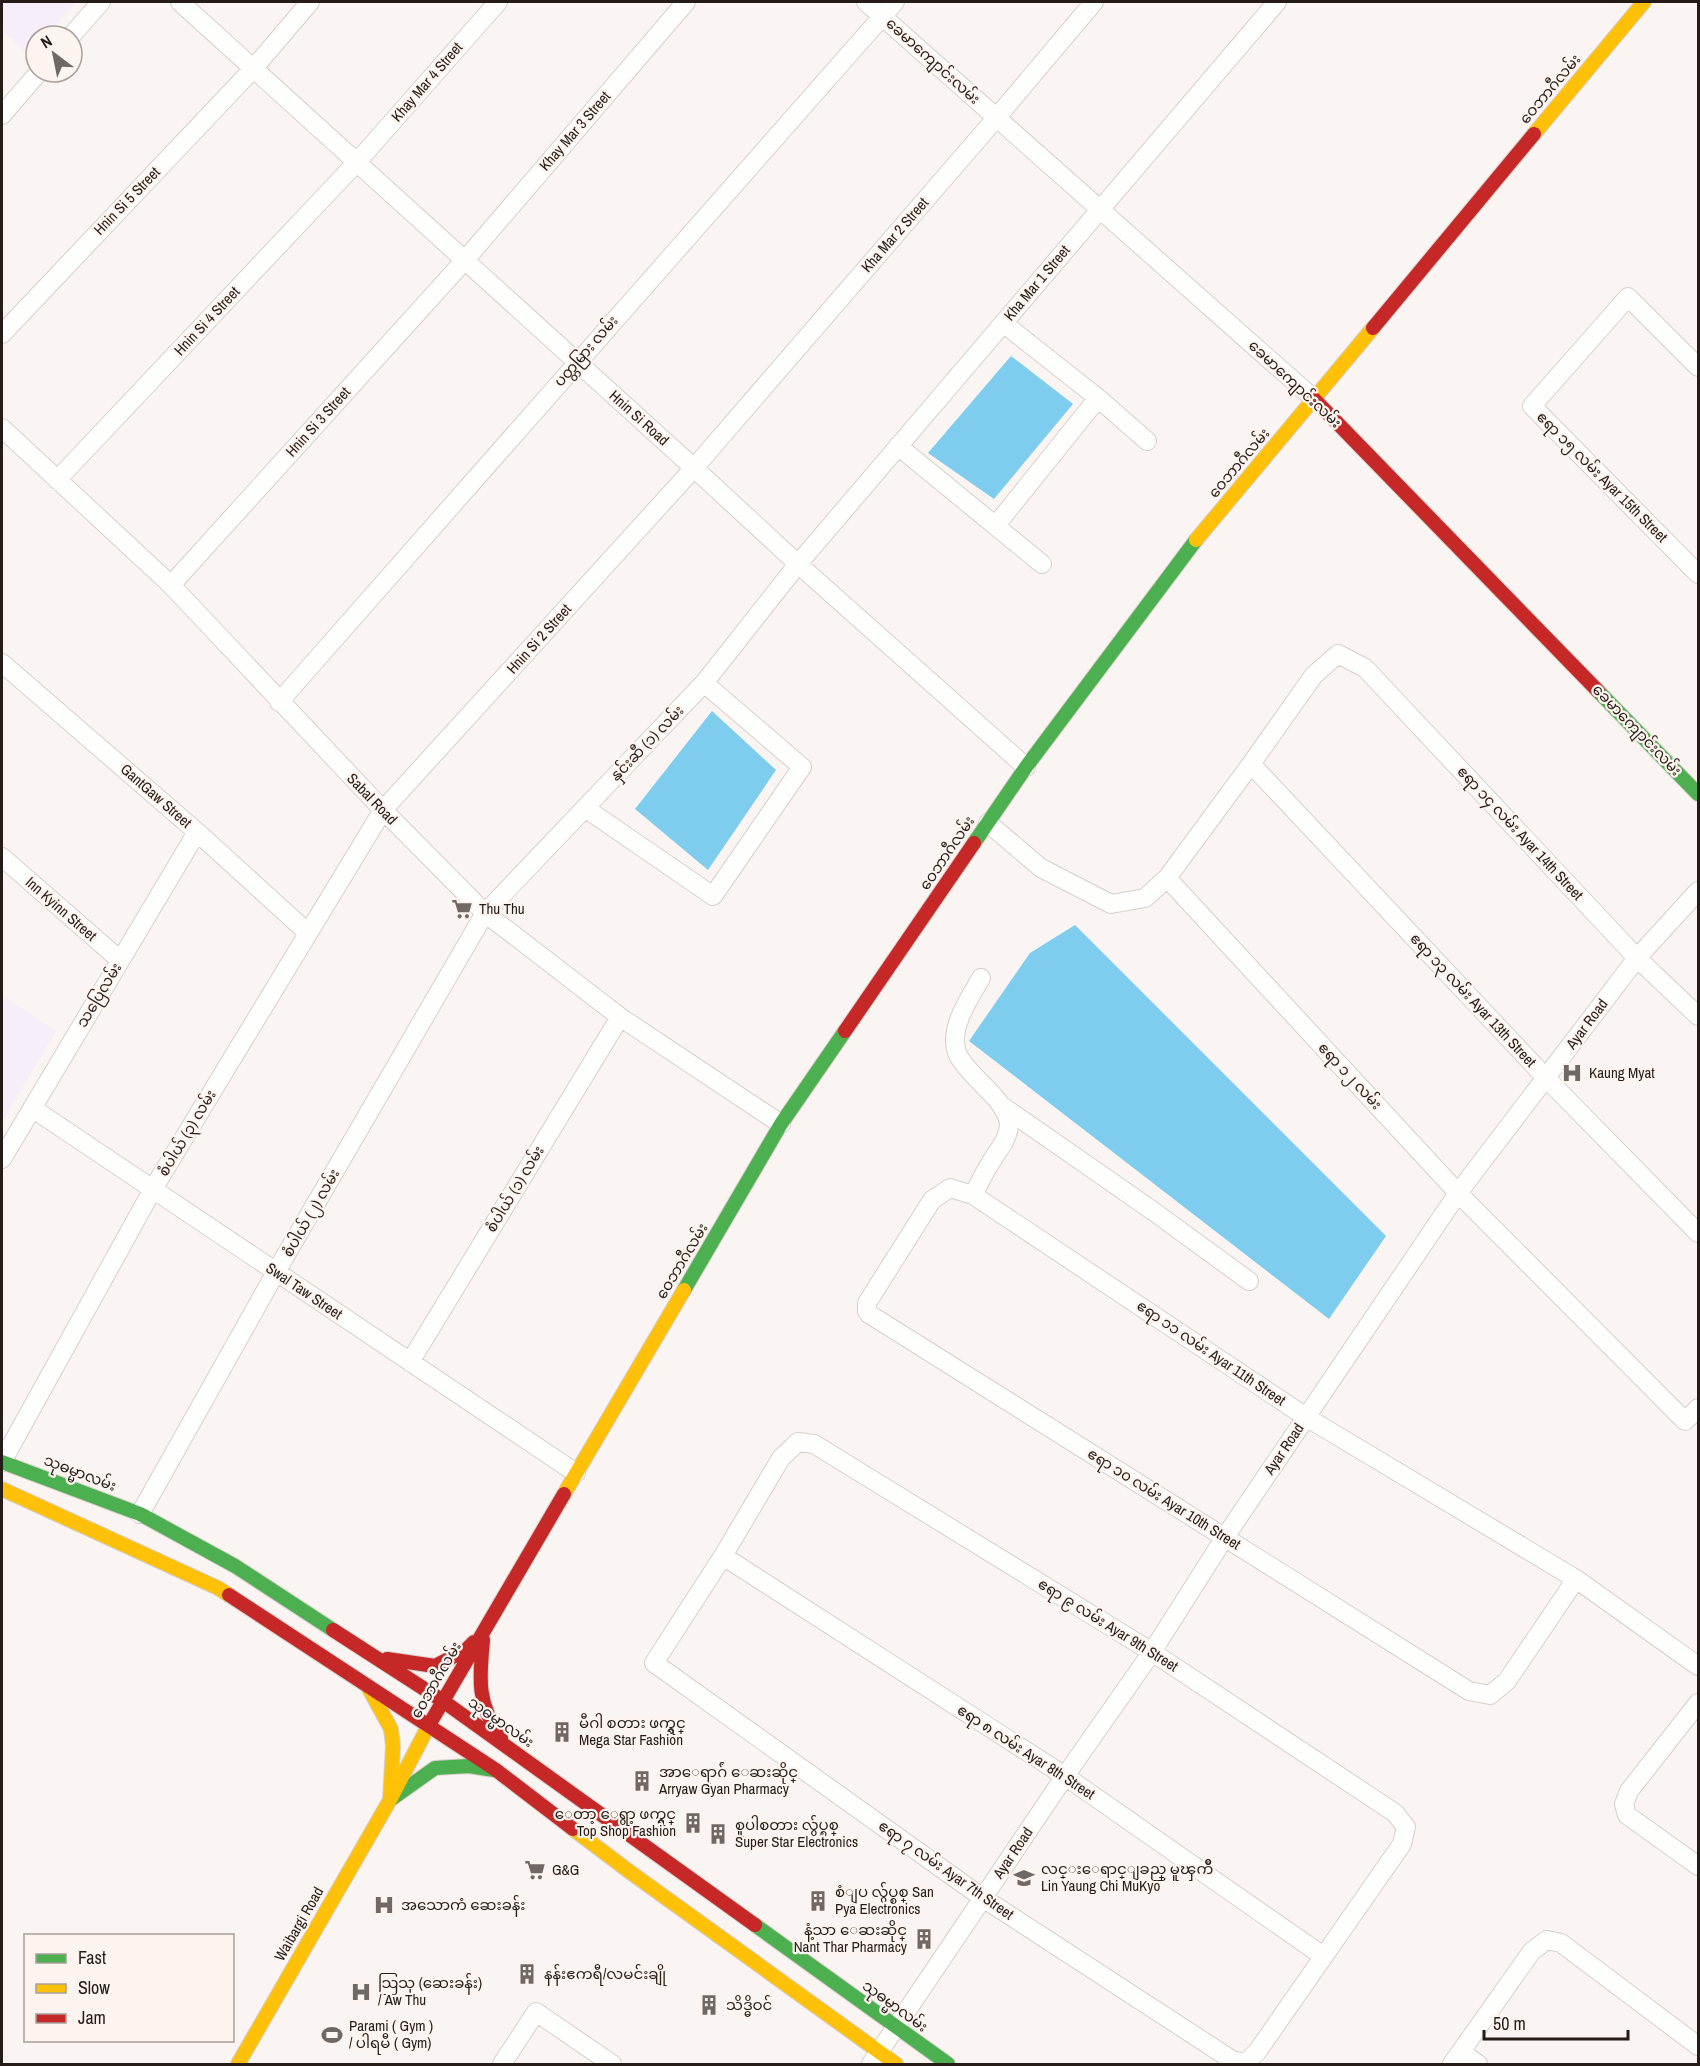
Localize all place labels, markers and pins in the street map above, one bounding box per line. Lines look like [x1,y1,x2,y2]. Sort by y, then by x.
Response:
supermarket icon: Thu Thu [450,897,474,921]
place label: Thu Thu [479,898,525,919]
hospital icon: Kaung Myat [1560,1061,1584,1085]
place label: Kaung Myat [1589,1062,1655,1083]
place label: မီဂါ စတား ဖက္ရွင္ Mega Star Fashion [579,1712,686,1750]
building icon: မီဂါ စတား ဖက္ရွင္ Mega Star Fashion [550,1720,574,1744]
place label: အာေရာဂ်ံ ေဆးဆိုင္ Arryaw Gyan Pharmacy [658,1761,798,1799]
building icon: အာေရာဂ်ံ ေဆးဆိုင္ Arryaw Gyan Pharmacy [630,1769,654,1793]
place label: ေတာ့ ေရွာ့ ဖက္ရွင္ Top Shop Fashion [555,1803,676,1841]
building icon: ေတာ့ ေရွာ့ ဖက္ရွင္ Top Shop Fashion [681,1811,705,1835]
place label: စူပါစတား လ်ွပ္စစ္ Super Star Electronics [735,1814,858,1852]
building icon: စူပါစတား လ်ွပ္စစ္ Super Star Electronics [706,1822,730,1846]
supermarket icon: G&G [523,1858,547,1882]
place label: လင္းေရာင္ျခည္ မူၾကိဳ Lin Yaung Chi MuKyo [1041,1858,1213,1896]
place label: G&G [552,1859,579,1880]
school or university icon: လင္းေရာင္ျခည္ မူၾကိဳ Lin Yaung Chi MuKyo [1012,1866,1036,1890]
place label: စံျပ လ်ွပ္စစ္ San Pya Electronics [835,1881,934,1919]
building icon: စံျပ လ်ွပ္စစ္ San Pya Electronics [806,1889,830,1913]
hospital icon: အသောကံ ဆေးခန်း [372,1893,396,1917]
place label: အသောကံ ဆေးခန်း [401,1894,526,1917]
place label: နံ့သာ ေဆးဆိုင္ Nant Thar Pharmacy [794,1919,908,1957]
building icon: နံ့သာ ေဆးဆိုင္ Nant Thar Pharmacy [912,1927,936,1951]
building icon: နန်းဧကရီ/လမင်းချို [515,1962,539,1986]
place label: နန်းဧကရီ/လမင်းချို [544,1963,667,1986]
place label: သြသု (ဆေးခန်း) / Aw Thu [378,1972,482,2010]
hospital icon: သြသု (ဆေးခန်း) / Aw Thu [349,1980,373,2004]
building icon: သိဒ္ဓိဝင် [697,1993,721,2017]
place label: သိဒ္ဓိဝင် [726,1994,772,2017]
place label: Parami ( Gym ) / ပါရမီ ( Gym) [349,2015,433,2055]
sports icon: Parami ( Gym ) / ပါရမီ ( Gym) [320,2023,344,2047]

